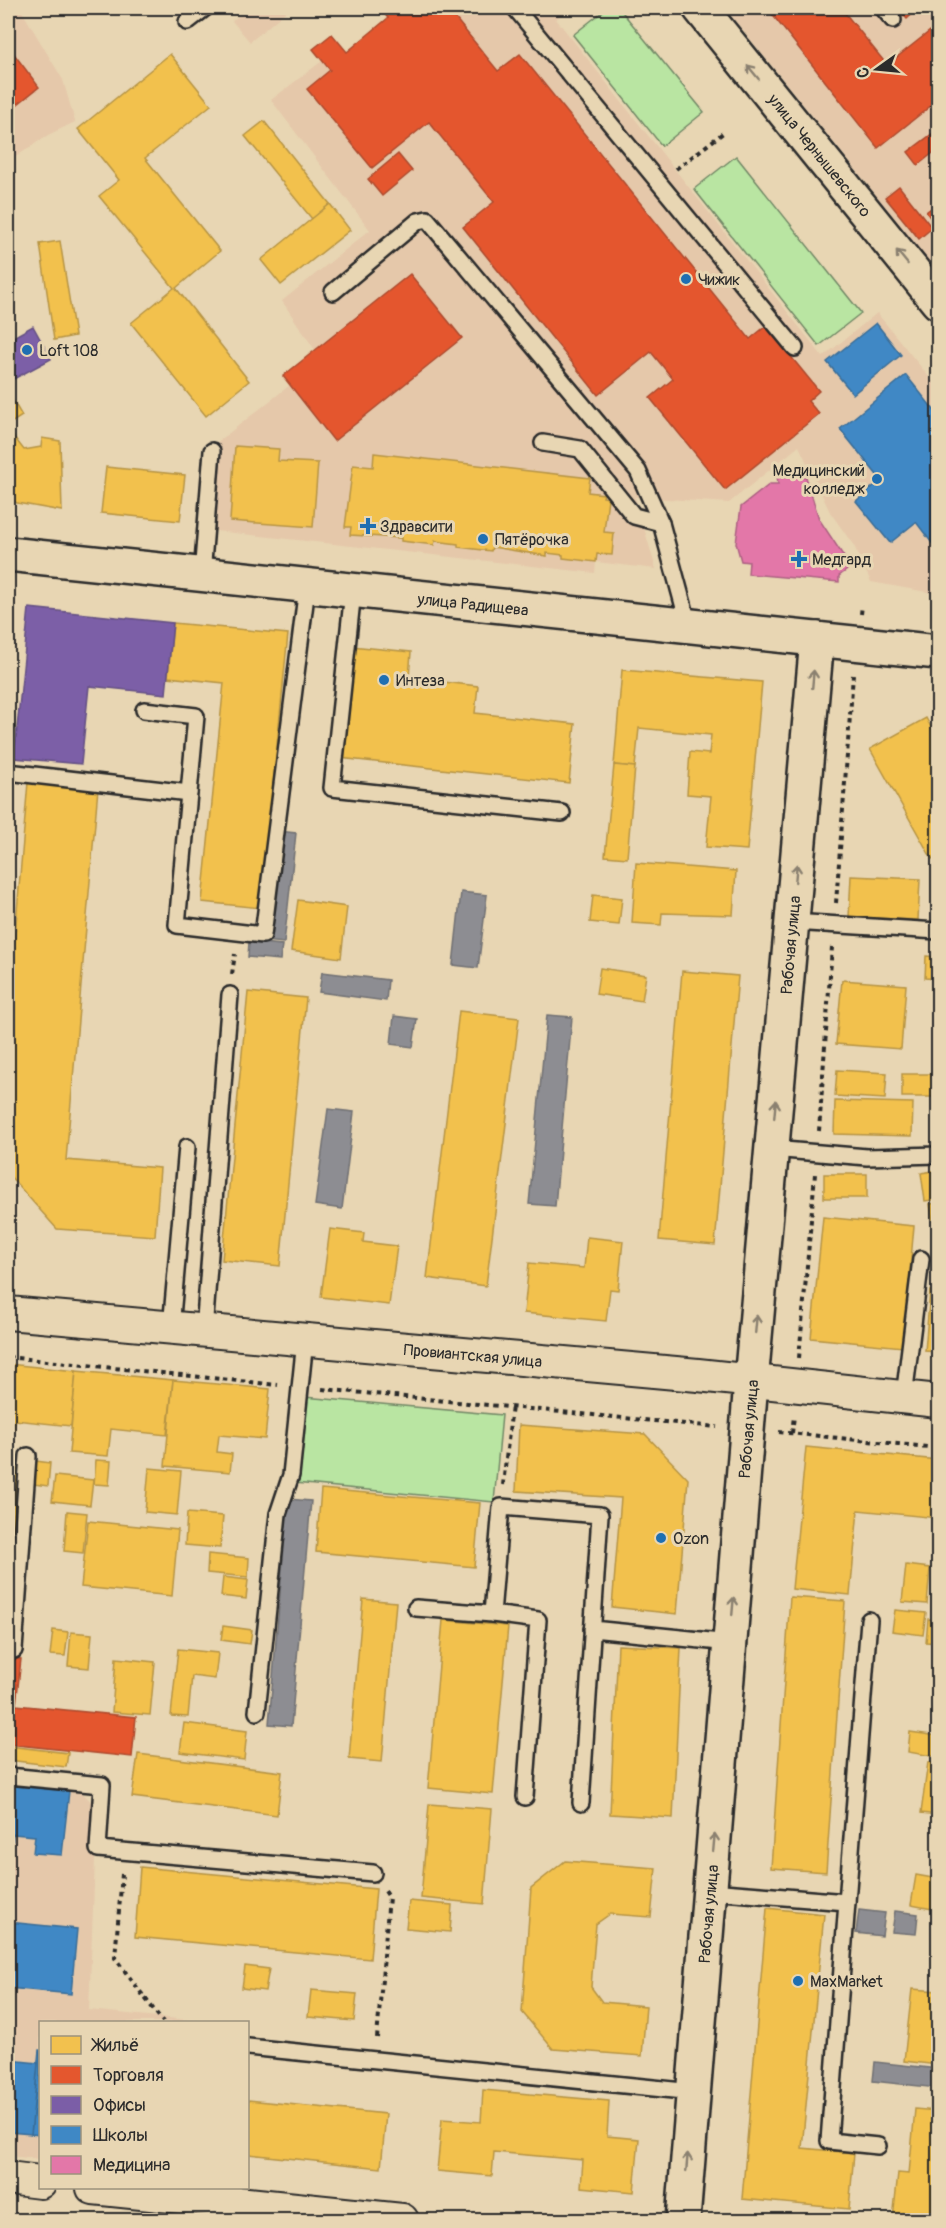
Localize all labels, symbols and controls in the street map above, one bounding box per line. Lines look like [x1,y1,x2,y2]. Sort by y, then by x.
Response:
north arrow [847,39,907,99]
one-way arrow [747,65,760,81]
text: С [853,65,874,80]
street label: улица Чернышевского [763,89,875,222]
one-way arrow [895,249,908,265]
place label: Чижик [698,270,740,290]
marker: Чижик [679,272,693,286]
place label: Loft 108 [39,341,98,361]
marker: Loft 108 [20,343,34,357]
place label: Медицинский колледж [773,461,866,499]
marker: Медицинский колледж [870,472,884,486]
place label: Здравсити [380,517,452,537]
marker: Здравсити [361,519,375,533]
place label: Пятёрочка [495,530,569,550]
marker: Пятёрочка [476,532,490,546]
marker: Медгард [790,550,808,568]
place label: Медгард [812,550,871,570]
street label: улица Радищева [415,589,529,621]
one-way arrow [808,669,819,689]
place label: Интеза [396,671,445,691]
marker: Интеза [377,673,391,687]
one-way arrow [791,863,802,883]
street label: Рабочая улица [777,895,805,995]
one-way arrow [770,1099,781,1119]
one-way arrow [751,1315,762,1335]
street label: Провиантская улица [403,1340,543,1372]
street label: Рабочая улица [735,1379,763,1479]
place label: Ozon [673,1529,709,1549]
marker: Ozon [654,1531,668,1545]
one-way arrow [728,1597,739,1617]
one-way arrow [709,1833,720,1853]
street label: Рабочая улица [695,1864,723,1964]
place label: MaxMarket [810,1972,883,1992]
marker: MaxMarket [791,1974,805,1988]
legend [39,2021,249,2189]
text: Жильё [90,2034,139,2057]
text: Торговля [93,2064,164,2087]
text: Офисы [93,2094,146,2117]
text: Школы [93,2124,148,2147]
one-way arrow [682,2153,693,2173]
text: Медицина [93,2154,170,2177]

